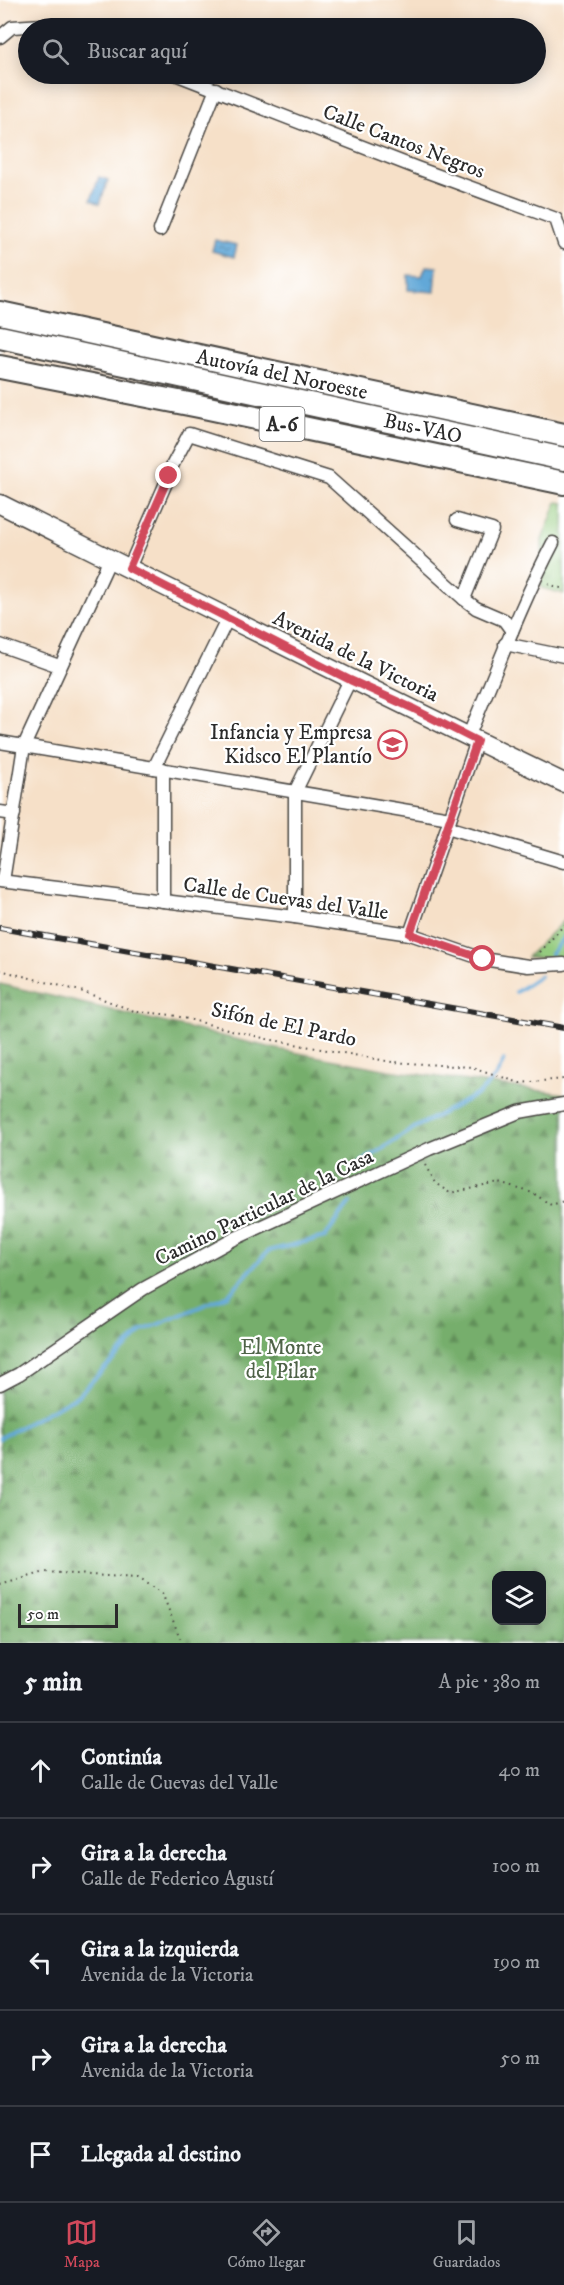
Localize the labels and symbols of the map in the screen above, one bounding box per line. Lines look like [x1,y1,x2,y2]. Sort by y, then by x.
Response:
street label: Calle Cantos Negros [319,99,488,185]
street label: Autovía del Noroeste [194,344,370,406]
road number: A-6 [260,407,304,441]
street label: Bus-VAO [381,408,464,450]
route end [155,462,181,488]
street label: Avenida de la Victoria [268,606,443,708]
place label: Infancia y Empresa Kidsco El Plantío [210,720,372,770]
school or university icon: Infancia y Empresa Kidsco El Plantío [377,728,409,760]
street label: Calle de Cuevas del Valle [182,872,390,926]
route start [469,945,495,971]
street label: Sifón de El Pardo [209,997,359,1053]
street label: Camino Particular de la Casa [151,1144,378,1272]
park label: El Monte del Pilar [240,1335,322,1385]
scale bar [18,1601,118,1628]

